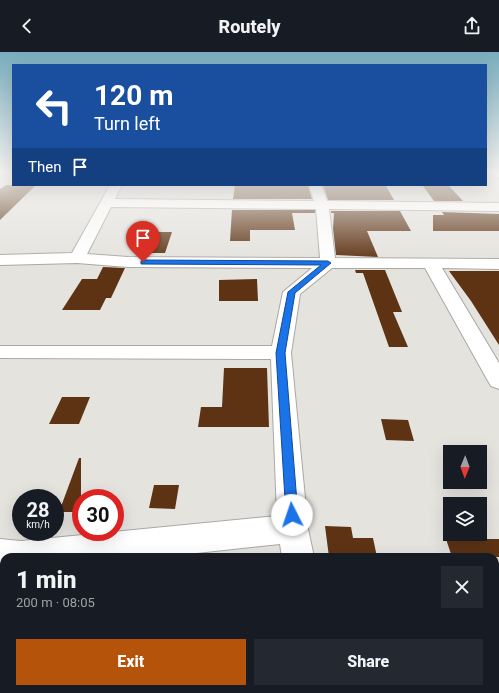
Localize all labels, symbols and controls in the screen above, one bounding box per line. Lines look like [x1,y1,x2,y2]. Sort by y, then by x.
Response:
icon: back [16,15,38,37]
icon: share [461,15,483,37]
text: Routely [219,16,280,37]
text: 120 m [94,79,173,112]
icon: left [28,80,80,132]
text: Turn left [94,113,160,134]
icon: arrive [69,156,91,178]
text: Then [28,158,61,176]
pin [126,221,160,262]
icon: arrive [132,227,154,249]
north arrow [443,445,487,489]
map controls [443,445,487,541]
speed limit sign: 30 [72,489,124,541]
position arrow [271,494,313,536]
button: layers [443,497,487,541]
text: 28 [27,498,49,522]
text: km/h [26,519,50,530]
text: 1 min [16,566,77,594]
button: close [441,566,483,608]
text: 200 m · 08:05 [16,595,95,610]
button: Exit [16,639,246,685]
button: Share [254,639,483,685]

